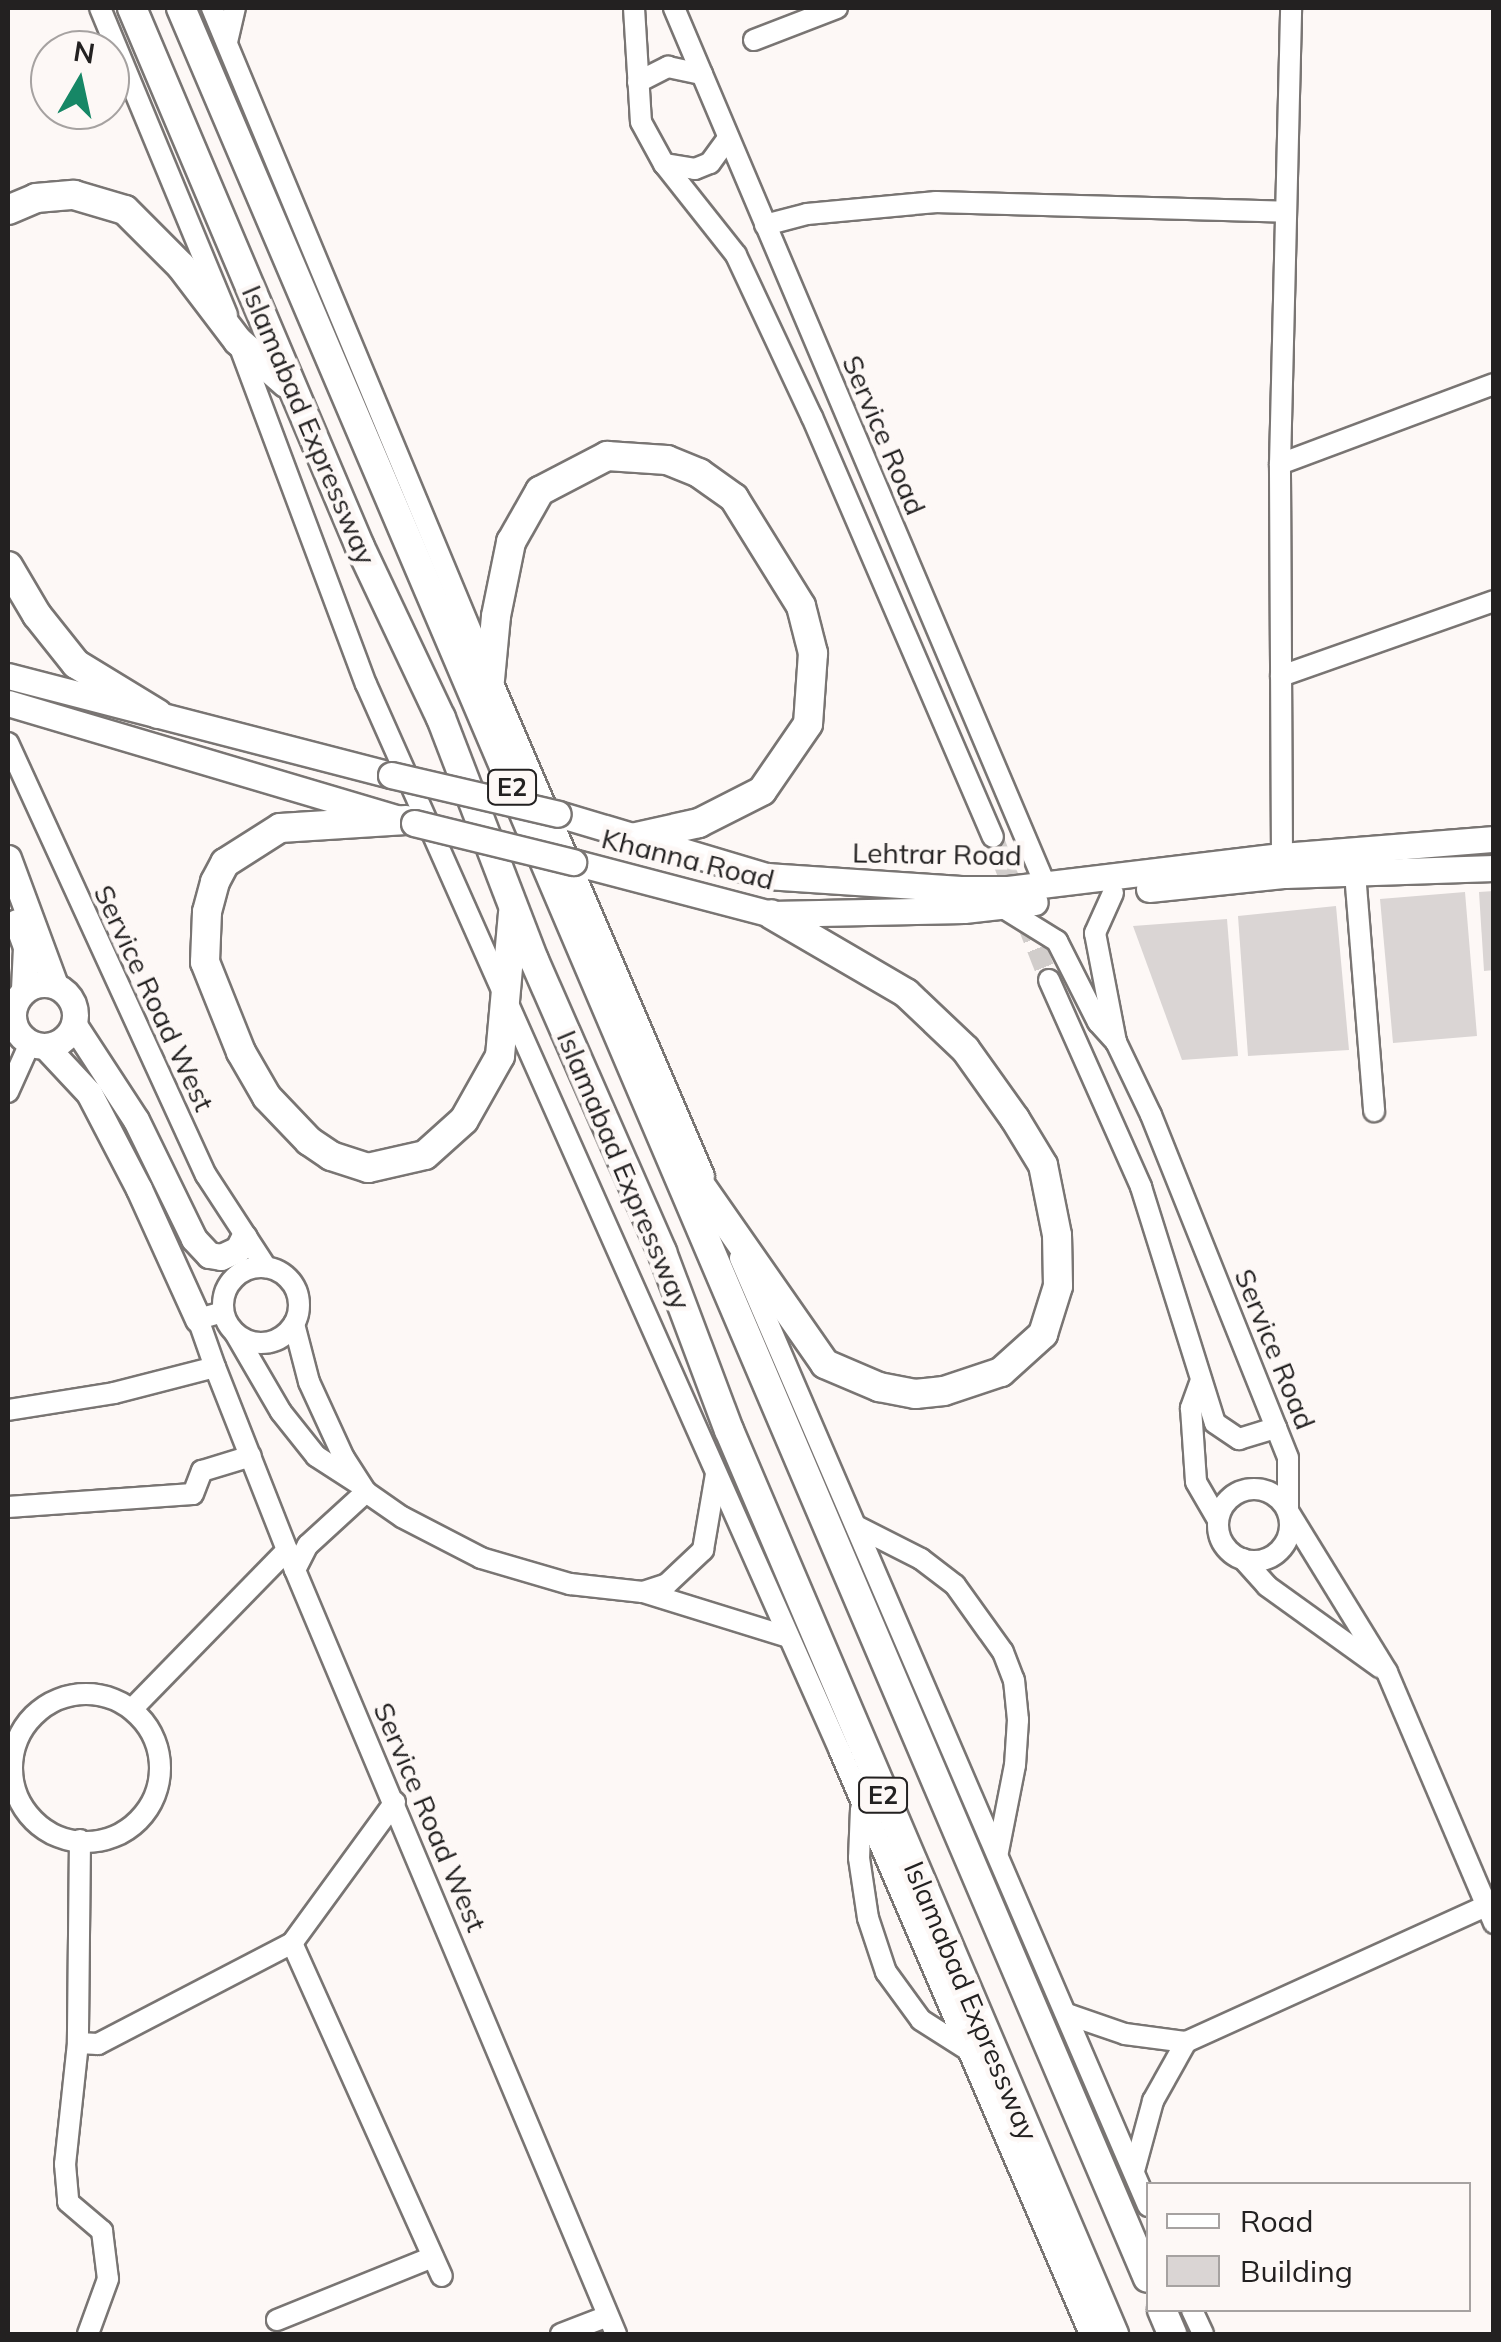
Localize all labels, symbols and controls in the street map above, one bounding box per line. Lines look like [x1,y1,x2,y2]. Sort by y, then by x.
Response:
north arrow [30,30,130,130]
text: N [71,33,98,71]
street label: Islamabad Expressway [235,280,383,570]
street label: Service Road [835,350,933,520]
road number: E2 [487,767,537,807]
street label: Khanna Road [598,821,778,897]
street label: Lehtrar Road [852,836,1022,872]
street label: Service Road West [87,880,221,1116]
street label: Islamabad Expressway [550,1025,698,1315]
street label: Service Road [1228,1264,1322,1434]
street label: Service Road West [367,1697,493,1937]
road number: E2 [858,1775,908,1815]
street label: Islamabad Expressway [897,1856,1045,2146]
legend [1146,2182,1471,2312]
text: Road [1240,2202,1314,2240]
text: Building [1240,2252,1353,2290]

